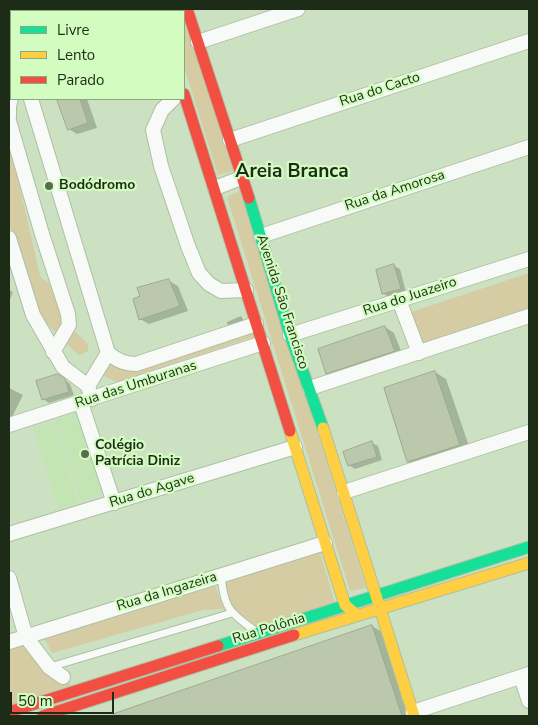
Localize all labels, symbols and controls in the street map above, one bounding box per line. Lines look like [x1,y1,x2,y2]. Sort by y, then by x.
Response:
legend [10,10,185,100]
text: Livre [57,20,90,40]
text: Lento [57,45,95,65]
street label: Rua do Cacto [338,69,422,111]
text: Parado [57,70,104,90]
district label: Areia Branca [235,161,349,183]
street label: Rua da Amorosa [343,167,447,215]
place label: Bodódromo [59,178,135,194]
marker: Bodódromo [43,180,55,192]
street label: Avenida São Francisco [252,233,312,371]
street label: Rua do Juazeiro [361,274,459,320]
street label: Rua das Umburanas [73,357,199,413]
place label: Colégio Patrícia Diniz [95,438,180,471]
marker: Colégio Patrícia Diniz [79,448,91,460]
street label: Rua do Agave [107,470,197,512]
street label: Rua da Ingazeira [115,569,219,615]
street label: Rua Polônia [231,610,307,648]
scale bar [12,682,116,714]
text: 50 m [18,691,53,711]

